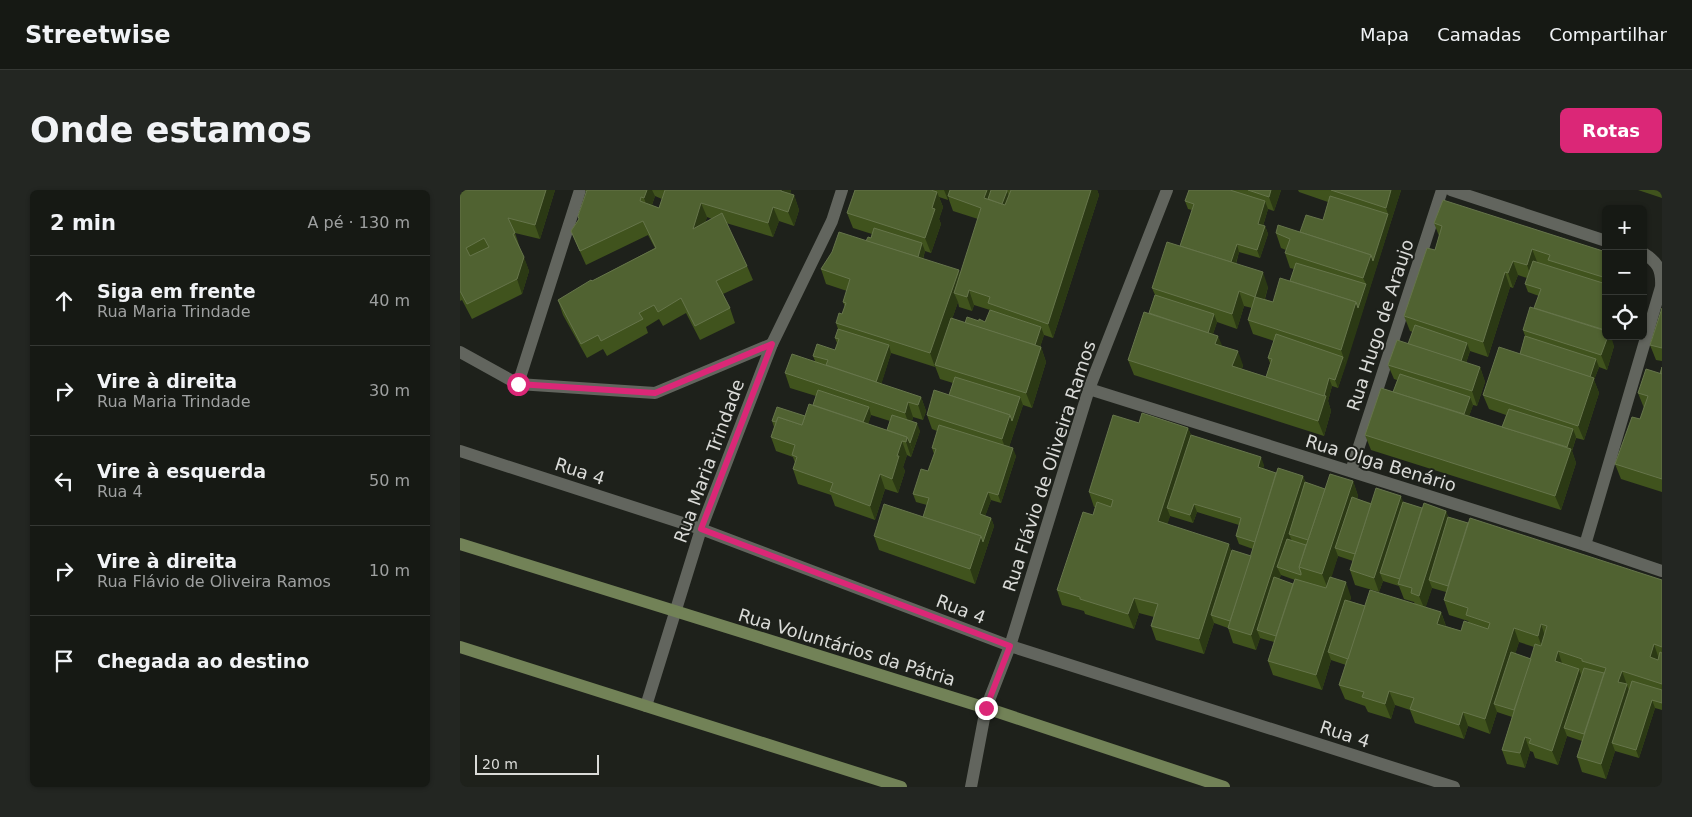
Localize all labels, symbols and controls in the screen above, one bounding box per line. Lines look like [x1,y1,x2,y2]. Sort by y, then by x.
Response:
text: Streetwise [25,21,171,49]
text: Mapa [1360,24,1409,45]
text: Camadas [1437,24,1521,45]
text: Compartilhar [1549,24,1667,45]
button: Rotas [1560,108,1662,153]
text: Onde estamos [30,110,312,150]
map controls [1602,205,1647,340]
button: + [1602,205,1647,250]
text: 2 min [50,211,116,235]
text: A pé · 130 m [308,213,410,232]
street label: Rua Hugo de Araujo [1342,236,1418,414]
button: − [1602,250,1647,295]
text: Siga em frente [97,280,256,302]
icon: ahead [50,287,78,315]
text: 40 m [369,291,410,310]
button: locate [1602,295,1647,340]
text: Rua Maria Trindade [97,302,251,321]
street label: Rua Flávio de Oliveira Ramos [998,338,1100,594]
text: Vire à direita [97,370,237,392]
route start [507,373,530,396]
street label: Rua Maria Trindade [670,376,748,546]
icon: right [50,377,78,405]
text: 30 m [369,381,410,400]
text: Rua Maria Trindade [97,392,251,411]
street label: Rua Olga Benário [1303,430,1459,496]
street label: Rua 4 [552,453,608,489]
text: Vire à esquerda [97,460,266,482]
icon: left [50,467,78,495]
text: 50 m [369,471,410,490]
text: Rua 4 [97,482,143,501]
text: Vire à direita [97,550,237,572]
icon: right [50,557,78,585]
text: 10 m [369,561,410,580]
text: Rua Flávio de Oliveira Ramos [97,572,331,591]
street label: Rua 4 [933,590,989,628]
street label: Rua Voluntários da Pátria [736,604,958,690]
icon: arrive [50,647,78,675]
text: Chegada ao destino [97,650,309,672]
route end [975,697,998,720]
street label: Rua 4 [1317,716,1373,752]
scale bar [475,752,599,775]
text: 20 m [482,756,518,772]

